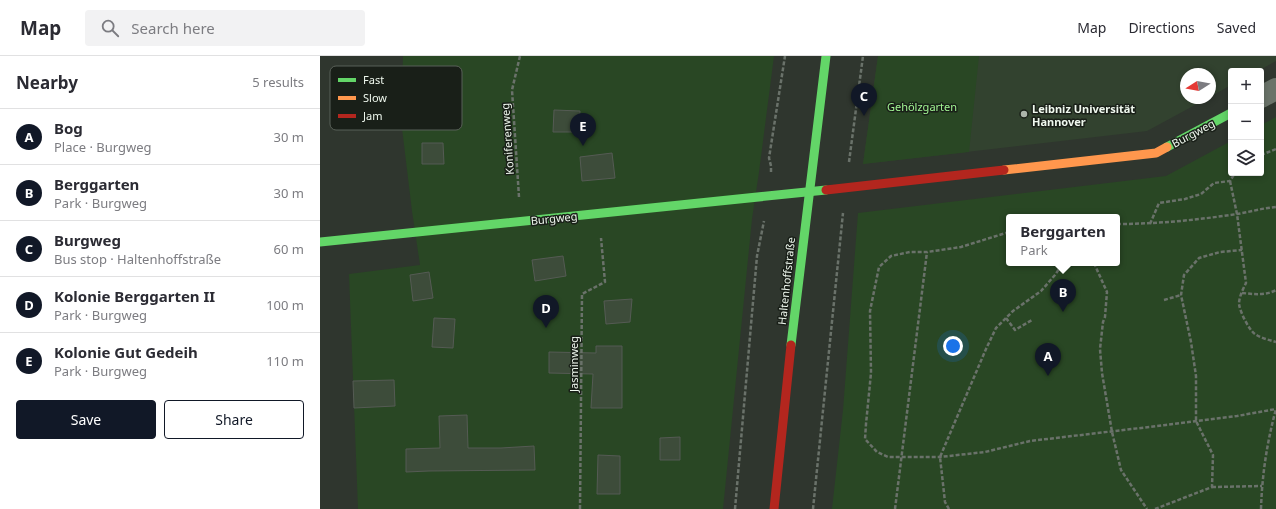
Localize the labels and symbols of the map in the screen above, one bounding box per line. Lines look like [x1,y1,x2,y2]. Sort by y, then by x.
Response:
legend [330,66,462,130]
north arrow [1180,68,1216,104]
text: Fast [363,72,384,87]
pin: C [851,83,877,116]
text: Slow [363,90,387,105]
park label: Gehölzgarten [887,99,957,114]
place label: Leibniz Universität Hannover [1032,101,1135,129]
street label: Koniferenweg [497,103,517,175]
text: Jam [362,108,382,123]
marker: Leibniz Universität Hannover [1019,109,1029,119]
pin: E [570,113,596,146]
street label: Burgweg [1169,115,1217,151]
street label: Burgweg [530,208,578,228]
street label: Haltenhoffstraße [774,236,798,326]
pin: B [1050,279,1076,312]
pin: D [533,295,559,328]
street label: Jasminweg [566,336,581,393]
your location [943,336,963,356]
pin: A [1035,343,1061,376]

